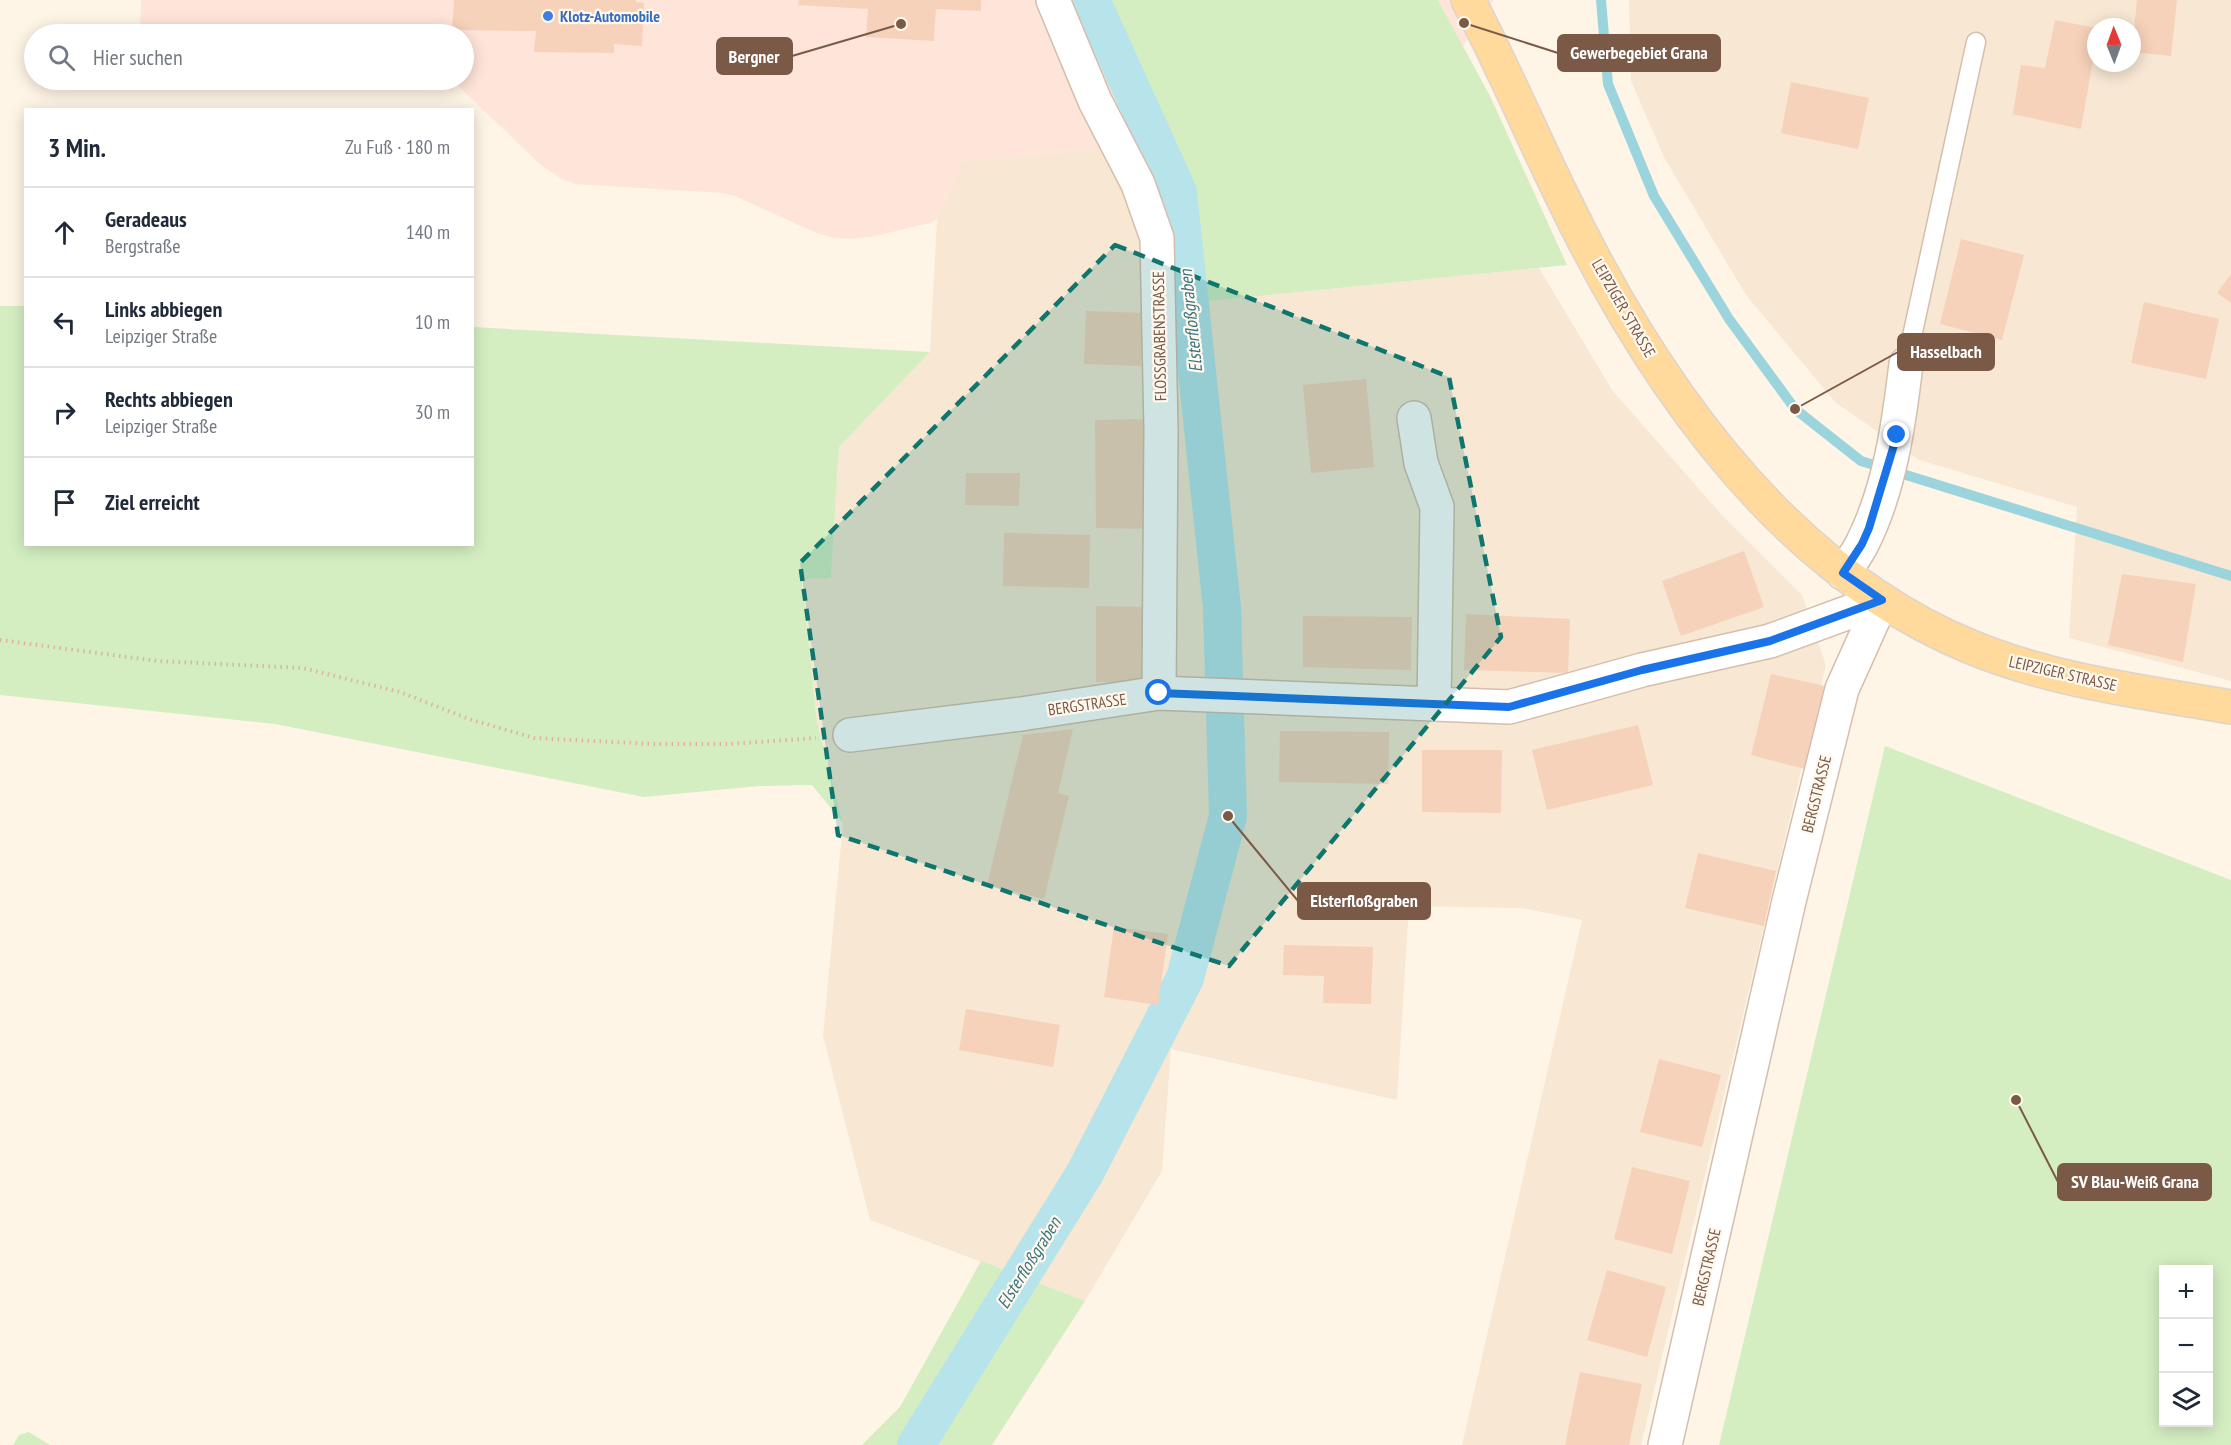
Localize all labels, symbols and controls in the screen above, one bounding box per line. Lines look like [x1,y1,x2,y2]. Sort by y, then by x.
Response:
place label: Klotz-Automobile [560,6,660,26]
marker: Klotz-Automobile [541,9,555,23]
north arrow [2087,18,2141,72]
search box [24,24,474,90]
callout: Gewerbegebiet Grana [1558,35,1720,71]
callout: Bergner [717,38,792,74]
icon: search [45,41,78,74]
text: Gewerbegebiet Grana [1570,41,1708,64]
text: Hier suchen [93,43,183,71]
text: Bergner [729,45,780,68]
text: 3 Min. [48,131,106,164]
text: Zu Fuß · 180 m [345,134,450,160]
text: Geradeaus [105,205,187,233]
icon: ahead [48,216,81,249]
text: 140 m [406,219,450,245]
text: Bergstraße [105,233,181,259]
street label: LEIPZIGER STRASSE [1588,255,1660,361]
water label: Elsterfloßgraben [1174,267,1207,374]
street label: FLOSSGRABENSTRASSE [1148,271,1170,401]
text: Links abbiegen [105,295,222,323]
icon: left [48,306,81,339]
text: 10 m [415,309,450,335]
text: Leipziger Straße [105,323,217,349]
callout: Hasselbach [1898,334,1994,370]
text: Hasselbach [1910,340,1982,363]
text: Rechts abbiegen [105,385,233,413]
icon: right [48,396,81,429]
text: 30 m [415,399,450,425]
text: Leipziger Straße [105,413,217,439]
route end [1883,421,1909,447]
icon: arrive [48,486,81,519]
text: Ziel erreicht [105,488,200,516]
street label: LEIPZIGER STRASSE [2007,651,2119,695]
route start [1145,679,1171,705]
street label: BERGSTRASSE [1047,689,1128,719]
street label: BERGSTRASSE [1797,753,1835,835]
callout: Elsterfloßgraben [1298,883,1430,919]
text: Elsterfloßgraben [1310,889,1418,912]
callout: SV Blau-Weiß Grana [2058,1164,2211,1200]
text: SV Blau-Weiß Grana [2071,1170,2199,1193]
water label: Elsterfloßgraben [991,1212,1066,1313]
street label: BERGSTRASSE [1687,1226,1725,1308]
map controls [2159,1265,2213,1427]
button: + [2159,1265,2213,1319]
button: − [2159,1319,2213,1373]
button: layers [2159,1373,2213,1427]

